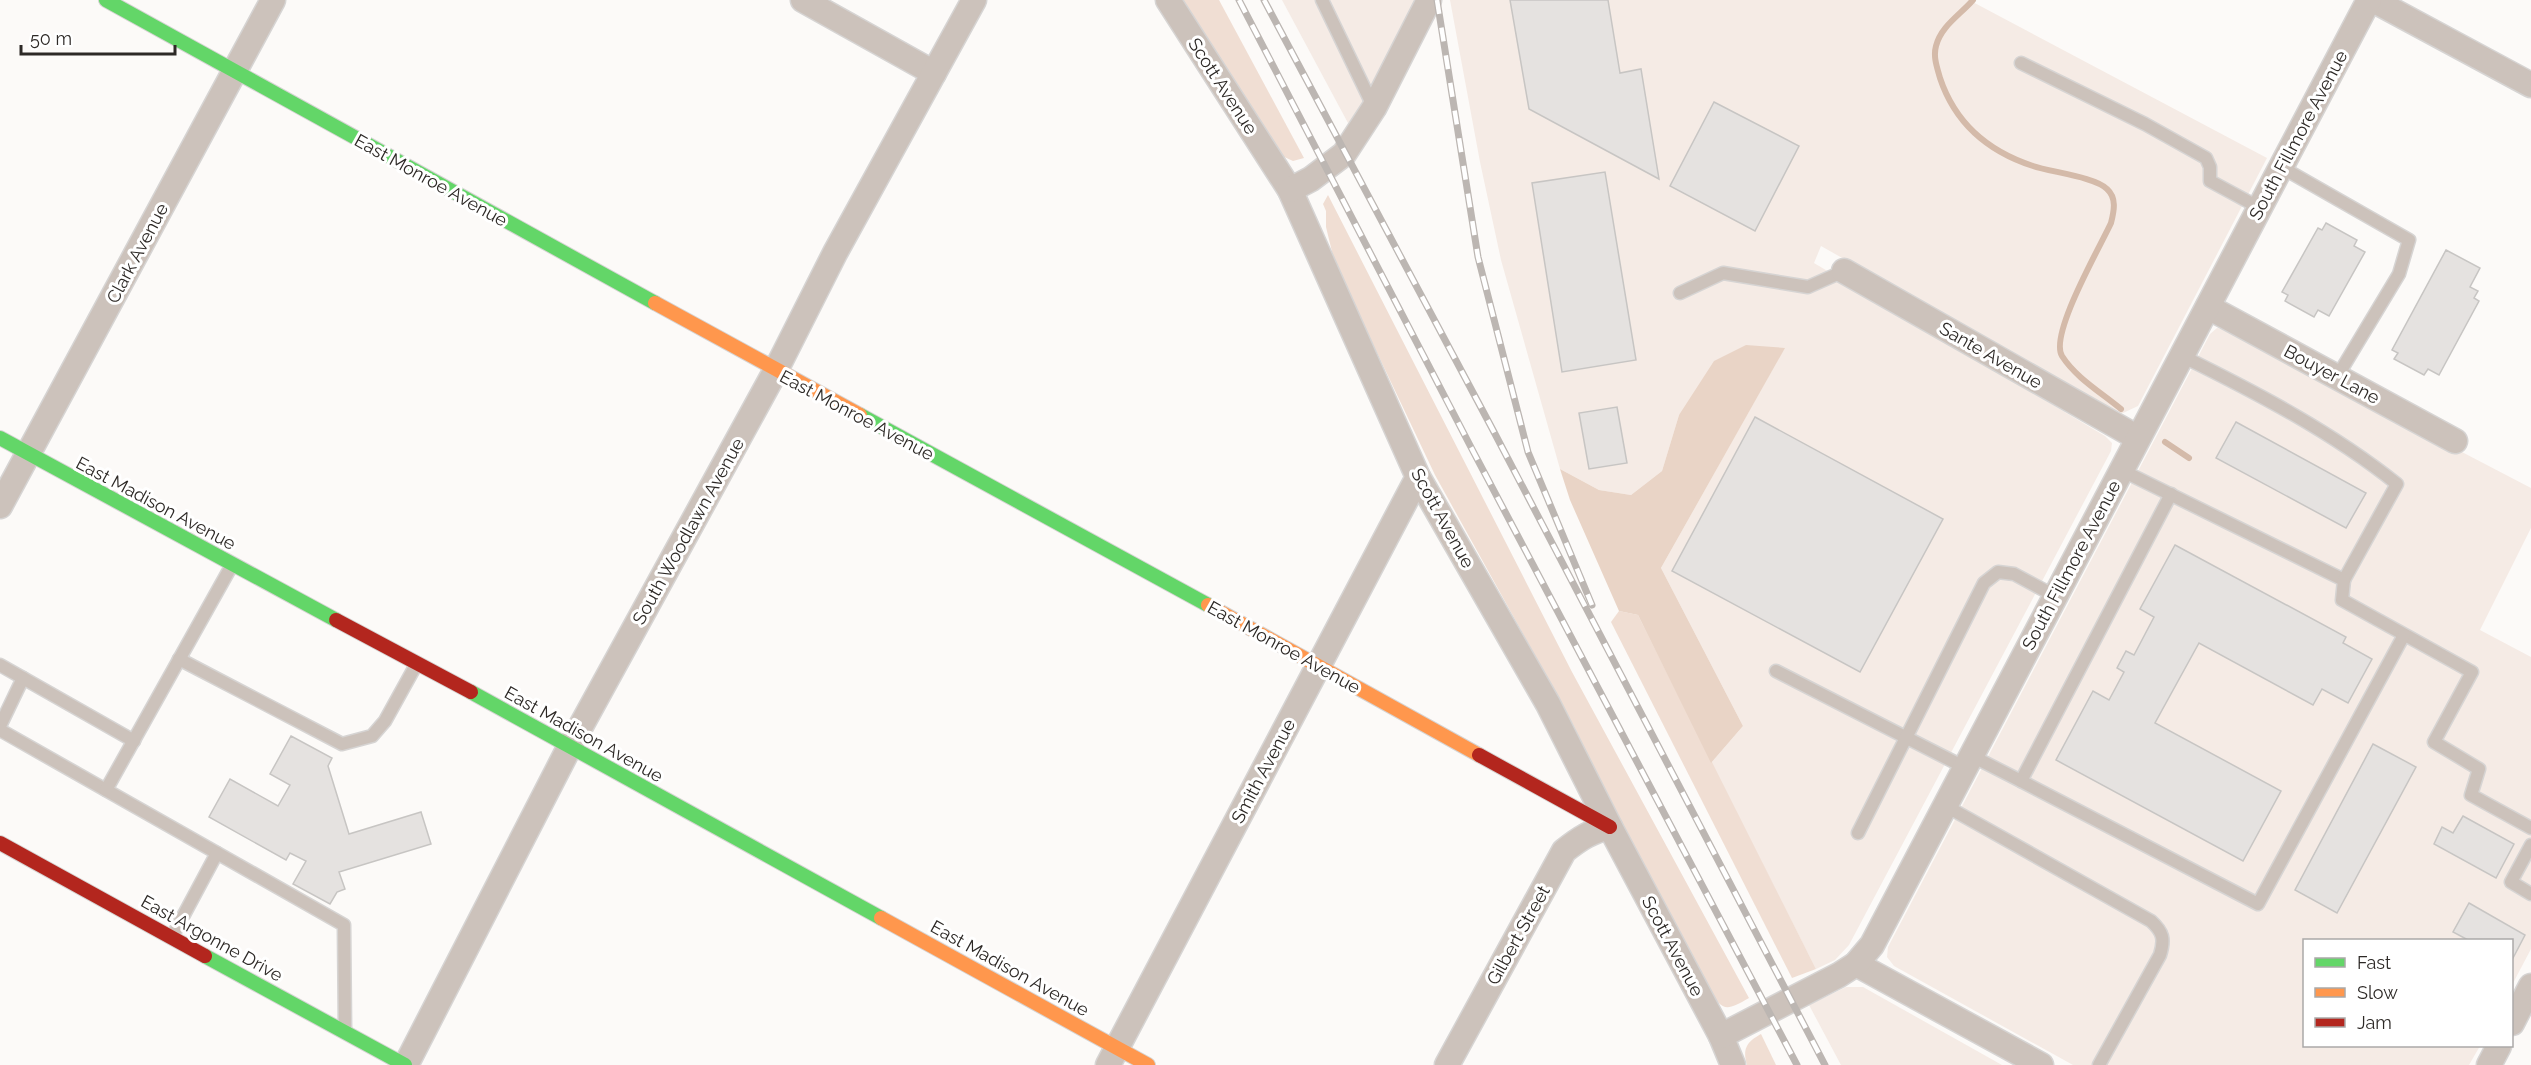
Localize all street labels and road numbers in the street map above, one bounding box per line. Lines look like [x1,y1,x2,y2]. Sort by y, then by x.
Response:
street label: Scott Avenue [1184,34,1262,138]
street label: South Fillmore Avenue [2244,46,2352,223]
street label: East Monroe Avenue [351,129,511,231]
street label: Clark Avenue [102,199,172,307]
street label: Sante Avenue [1936,317,2046,393]
street label: Bouyer Lane [2281,340,2384,408]
street label: East Monroe Avenue [776,366,938,465]
street label: South Woodlawn Avenue [628,434,748,628]
street label: East Madison Avenue [73,452,240,554]
street label: Scott Avenue [1407,465,1479,572]
street label: South Fillmore Avenue [2017,476,2125,653]
street label: East Monroe Avenue [1204,596,1364,698]
street label: East Madison Avenue [501,682,667,786]
street label: Smith Avenue [1227,715,1299,827]
street label: Gilbert Street [1482,882,1554,988]
street label: East Argonne Drive [138,890,287,986]
street label: Scott Avenue [1638,892,1708,1000]
street label: East Madison Avenue [927,916,1093,1020]

